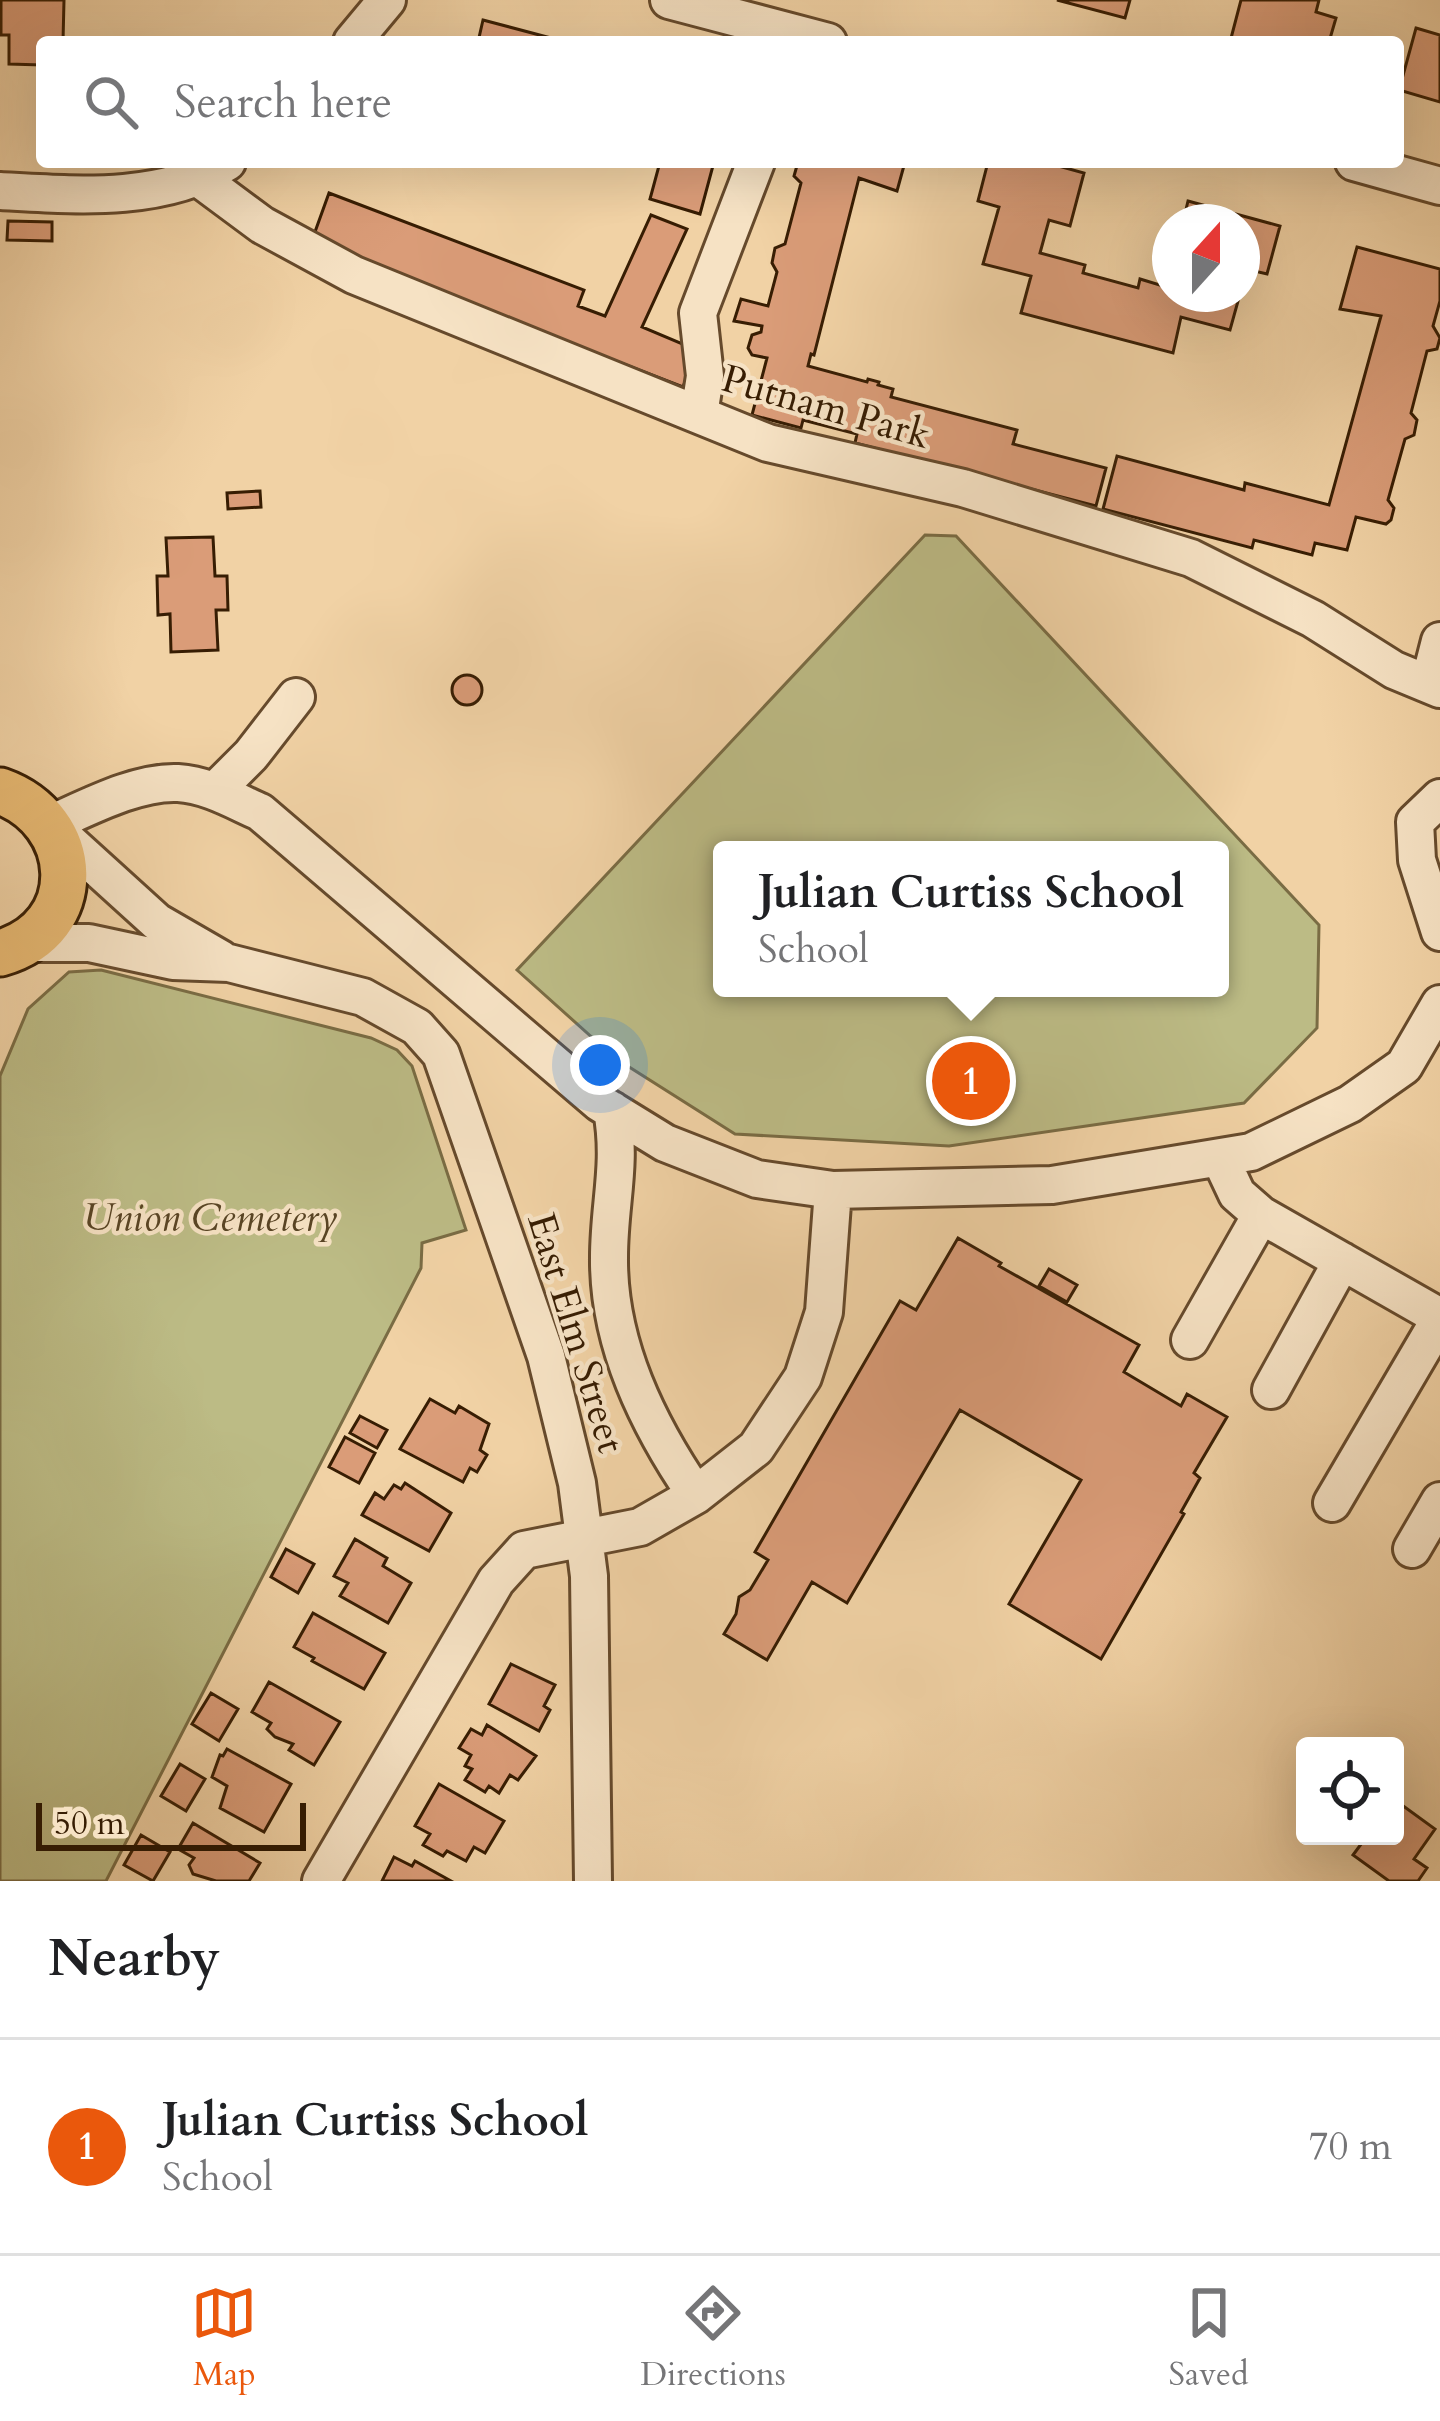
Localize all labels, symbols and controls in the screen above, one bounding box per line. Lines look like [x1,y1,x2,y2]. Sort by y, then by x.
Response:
search box [36,36,1404,168]
icon: search [78,69,144,135]
text: Search here [174,72,392,133]
north arrow [1152,204,1260,312]
street label: Putnam Park [716,352,936,462]
popup [713,841,1229,997]
text: Julian Curtiss School [758,862,1184,923]
text: School [758,923,869,976]
your location [570,1035,630,1095]
pin: 1 [932,1036,1010,1126]
park label: Union Cemetery [83,1191,338,1244]
street label: East Elm Street [514,1207,638,1459]
map controls [1296,1737,1404,1845]
button: locate [1296,1737,1404,1845]
scale bar [36,1797,306,1850]
text: 50 m [54,1801,125,1846]
text: Nearby [48,1924,220,1994]
text: Julian Curtiss School [162,2090,588,2151]
text: 1 [77,2120,97,2173]
text: 70 m [1309,2120,1392,2173]
text: School [162,2151,273,2204]
tab: Map [191,2280,257,2397]
tab: Directions [640,2280,786,2397]
tab: Saved [1169,2280,1249,2397]

